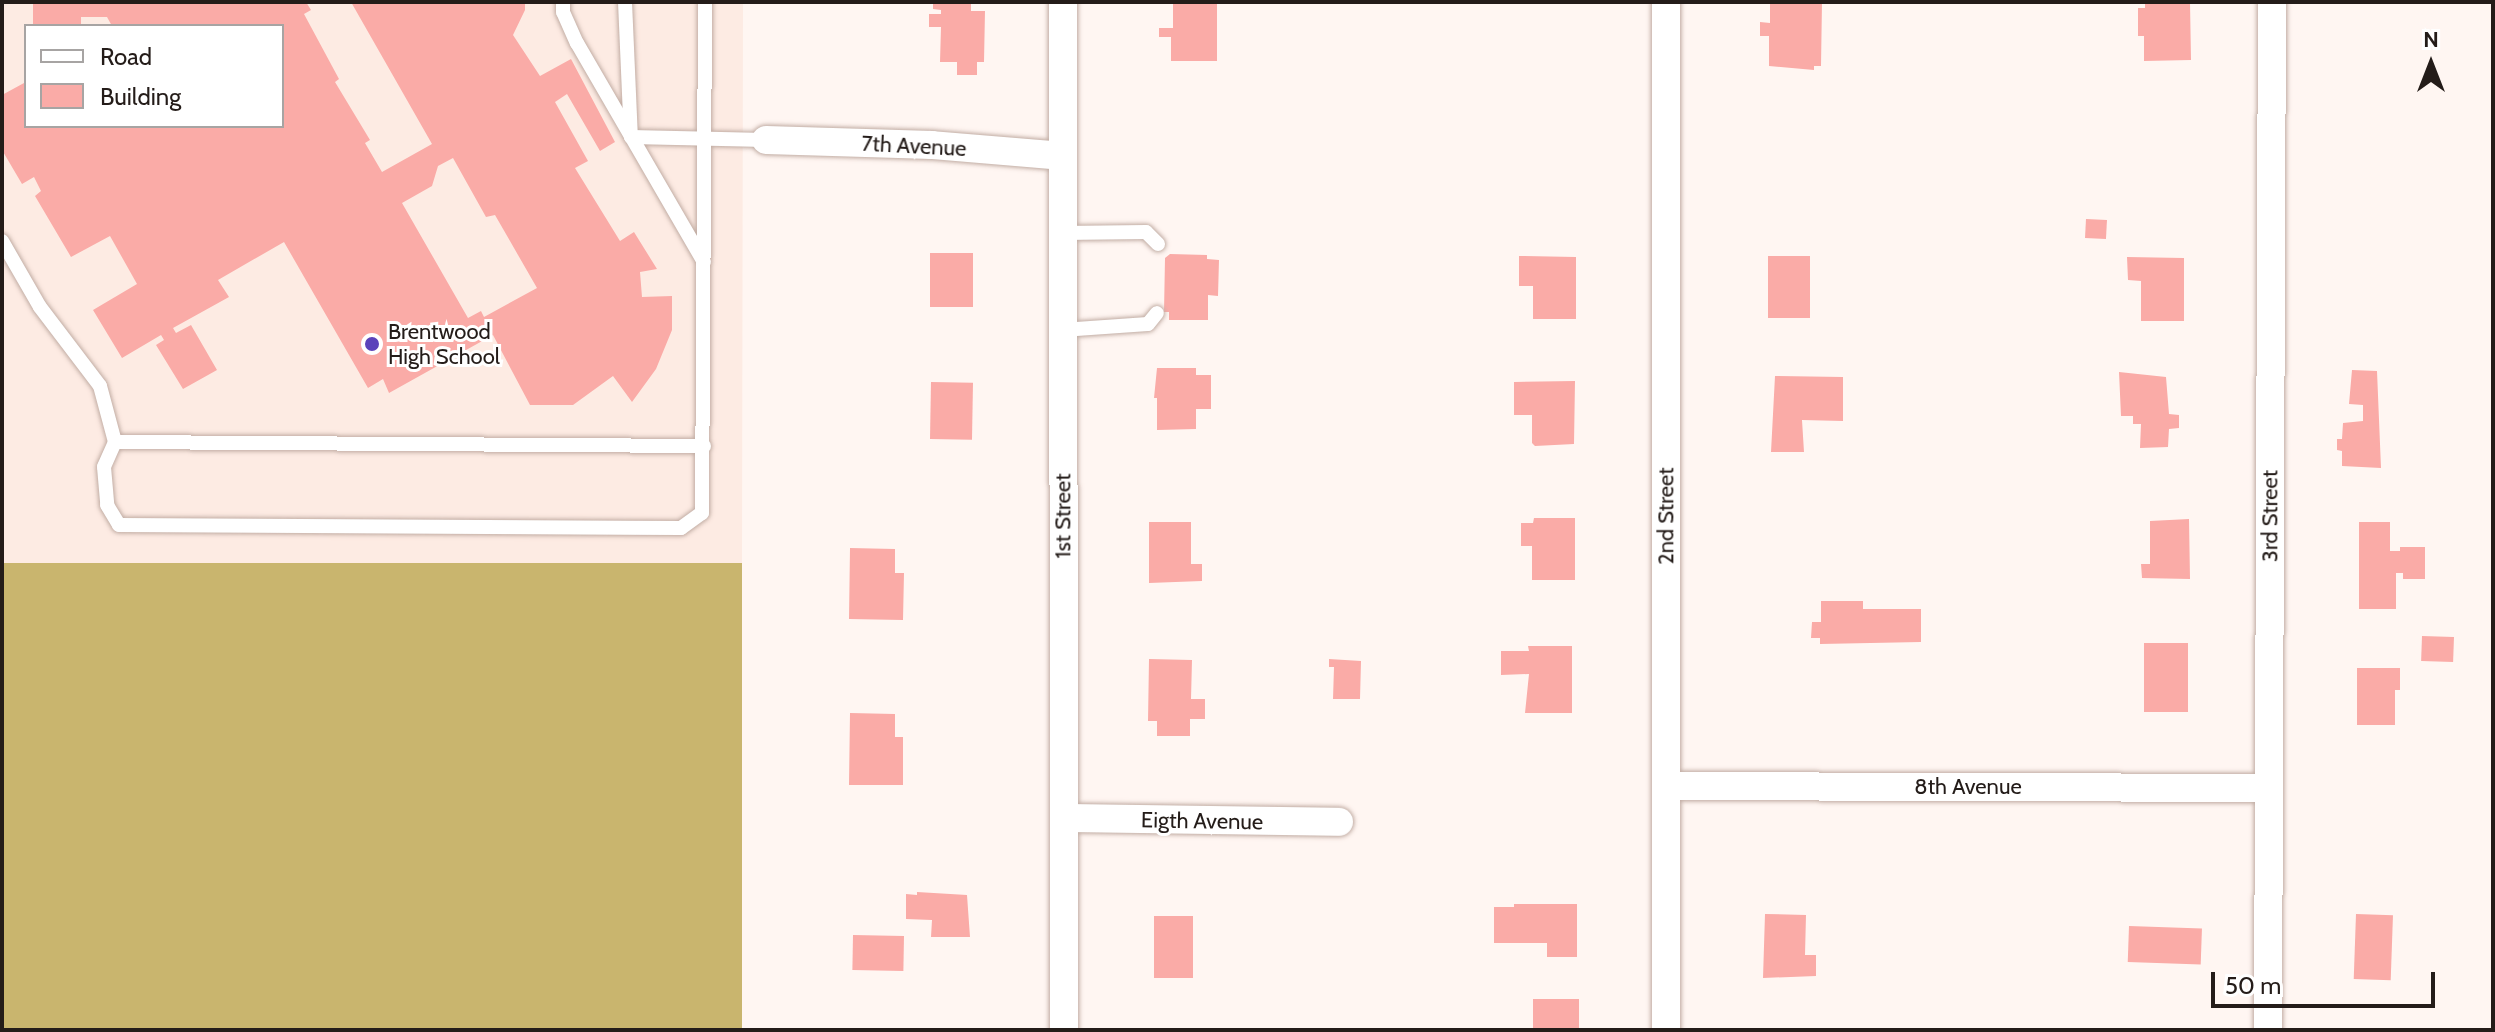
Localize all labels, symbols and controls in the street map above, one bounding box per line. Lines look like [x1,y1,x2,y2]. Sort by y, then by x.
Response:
legend [24,24,284,128]
north arrow [2391,24,2471,104]
text: N [2423,26,2439,53]
text: Road [100,42,152,71]
text: Building [100,82,181,111]
street label: 7th Avenue [861,130,967,162]
place label: Brentwood High School [388,318,500,370]
marker: Brentwood High School [363,335,381,353]
street label: 2nd Street [1653,467,1679,565]
street label: 3rd Street [2257,470,2283,562]
street label: 1st Street [1050,473,1076,559]
street label: 8th Avenue [1914,774,2022,800]
street label: Eigth Avenue [1141,807,1263,835]
scale bar [2215,956,2439,1006]
text: 50 m [2225,971,2281,1000]

